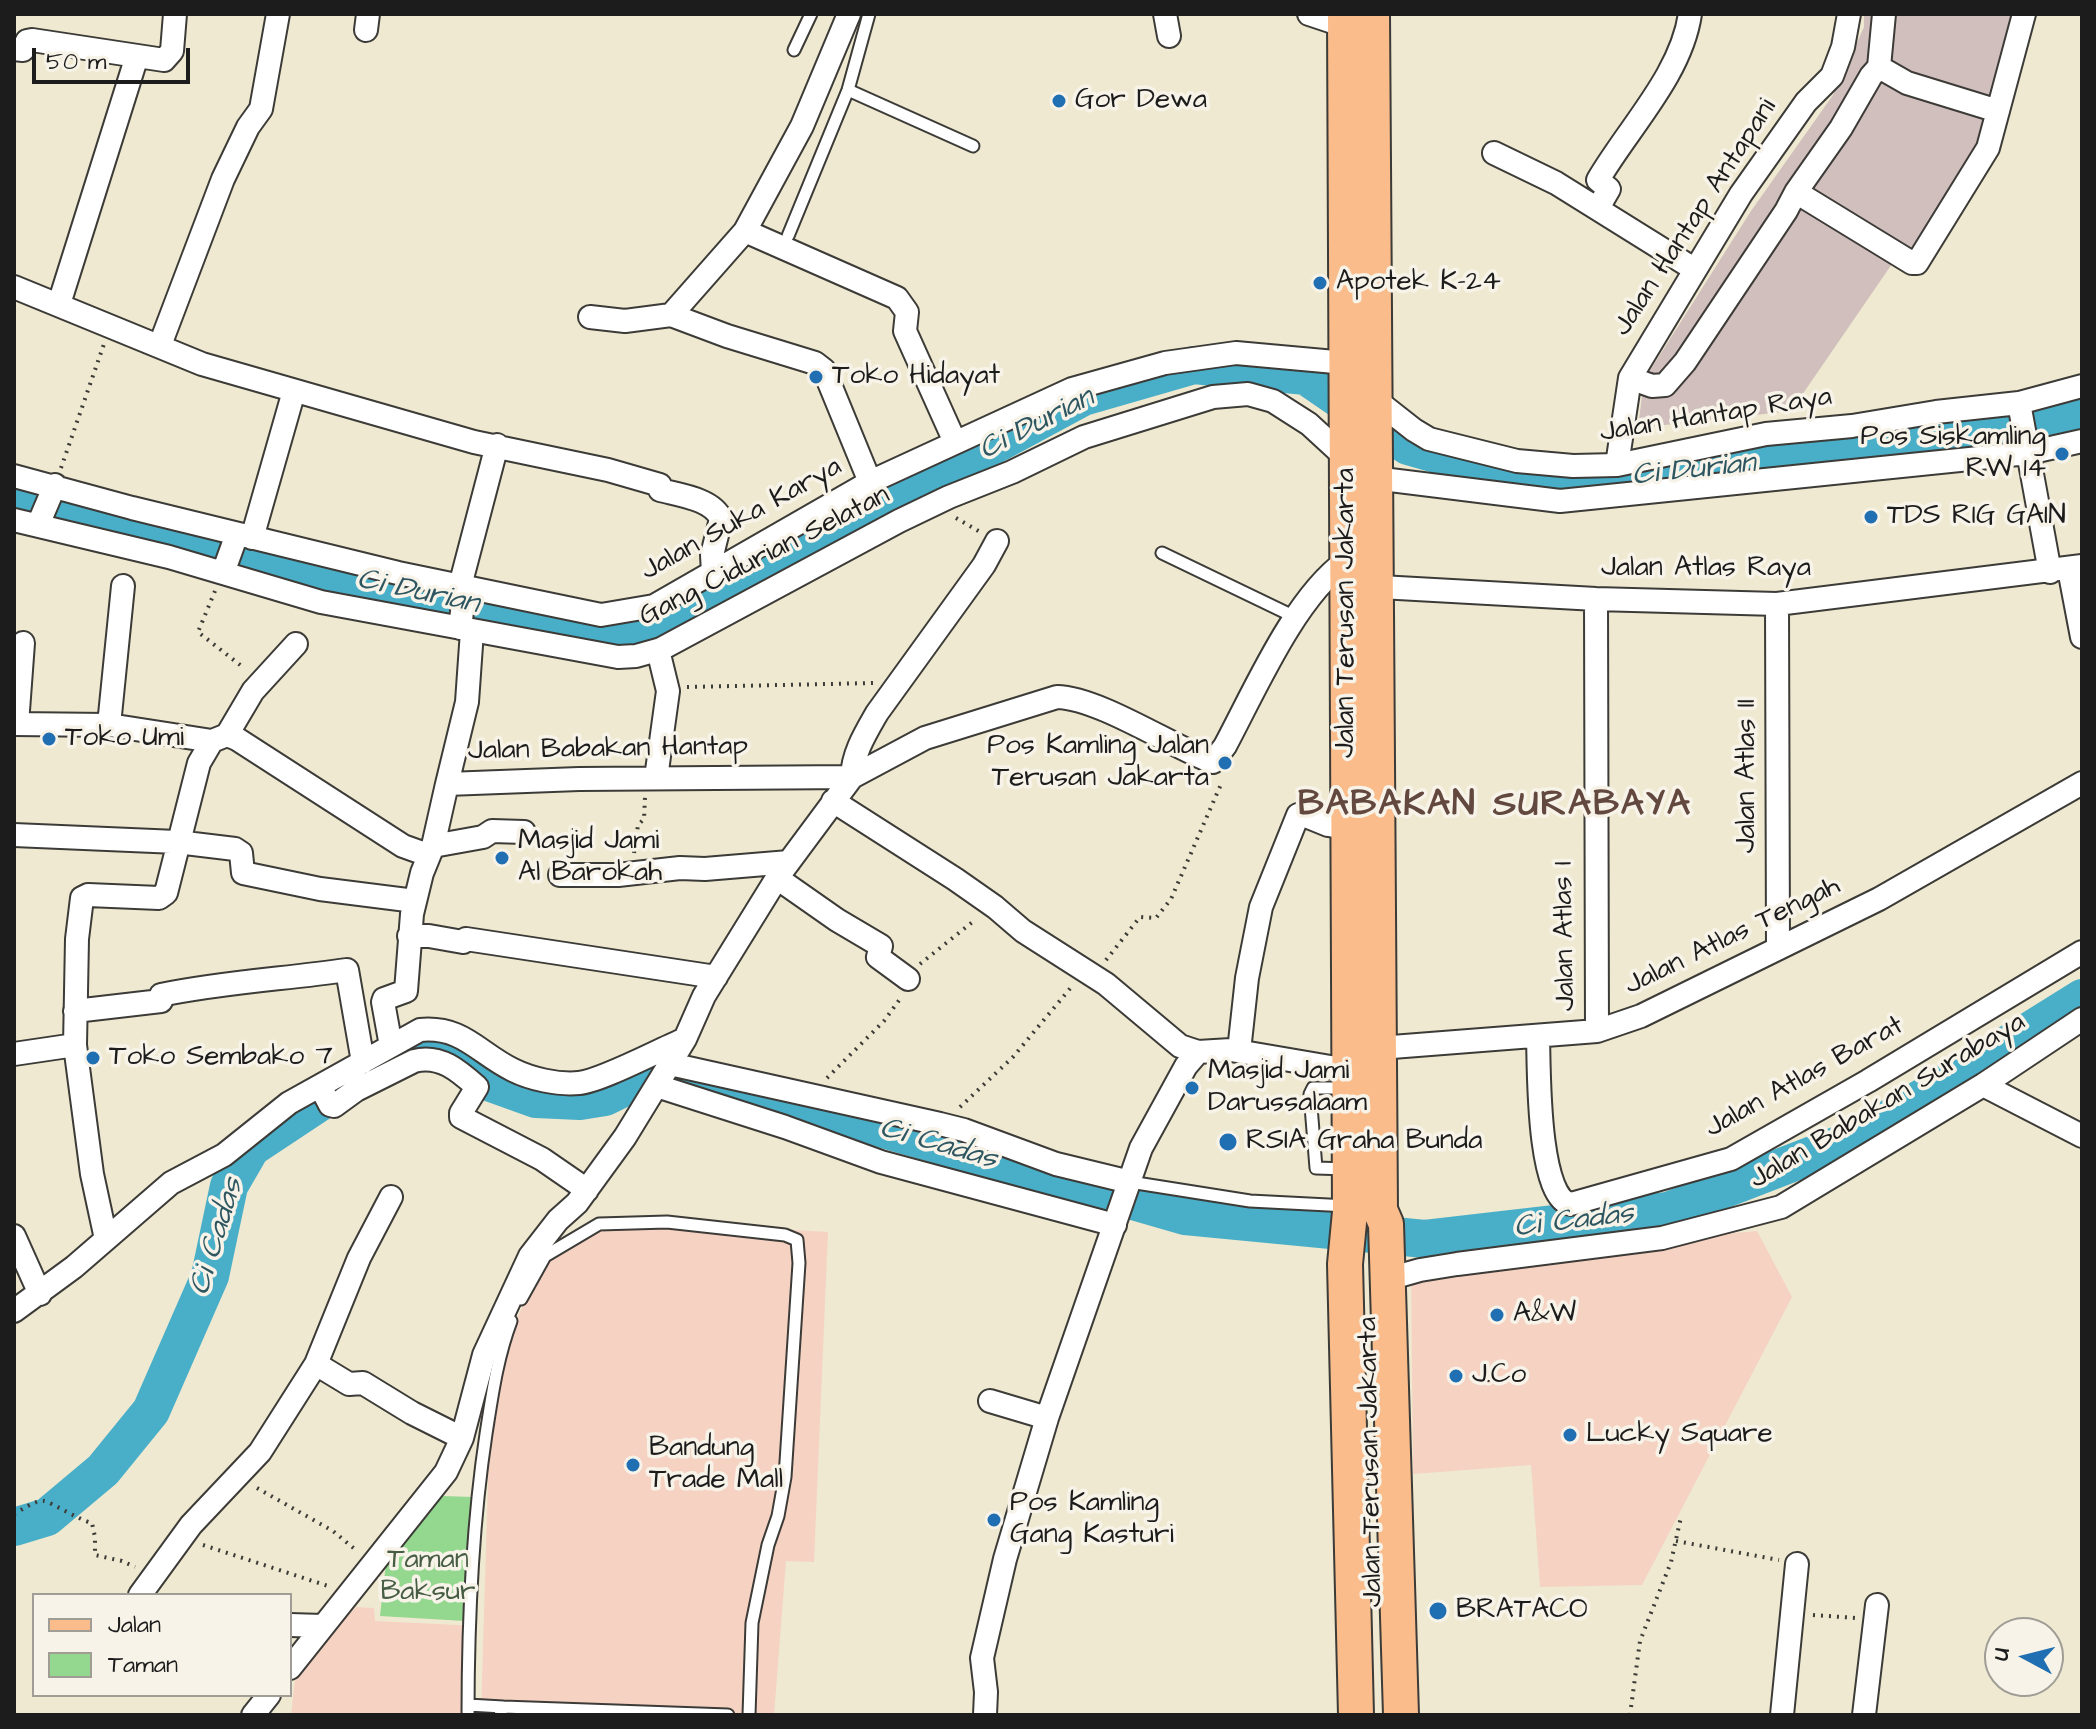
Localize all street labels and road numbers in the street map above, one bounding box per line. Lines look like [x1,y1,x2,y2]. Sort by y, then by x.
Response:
street label: Jalan Hantap Antapani [1607,93,1785,343]
street label: Jalan Hantap Raya [1598,381,1834,451]
street label: Jalan Suka Karya [636,451,848,589]
street label: Jalan Terusan Jakarta [1330,468,1364,758]
street label: Gang Cidurian Selatan [634,479,896,635]
street label: Jalan Atlas Raya [1601,552,1811,586]
street label: Jalan Atlas II [1731,699,1765,853]
street label: Jalan Babakan Hantap [468,731,748,769]
street label: Jalan Atlas I [1548,861,1584,1011]
street label: Jalan Atlas Tengah [1620,870,1846,1004]
street label: Jalan Babakan Surabaya [1744,1006,2032,1198]
street label: Jalan Atlas Barat [1700,1010,1910,1146]
street label: Jalan Terusan Jakarta [1353,1317,1391,1607]

